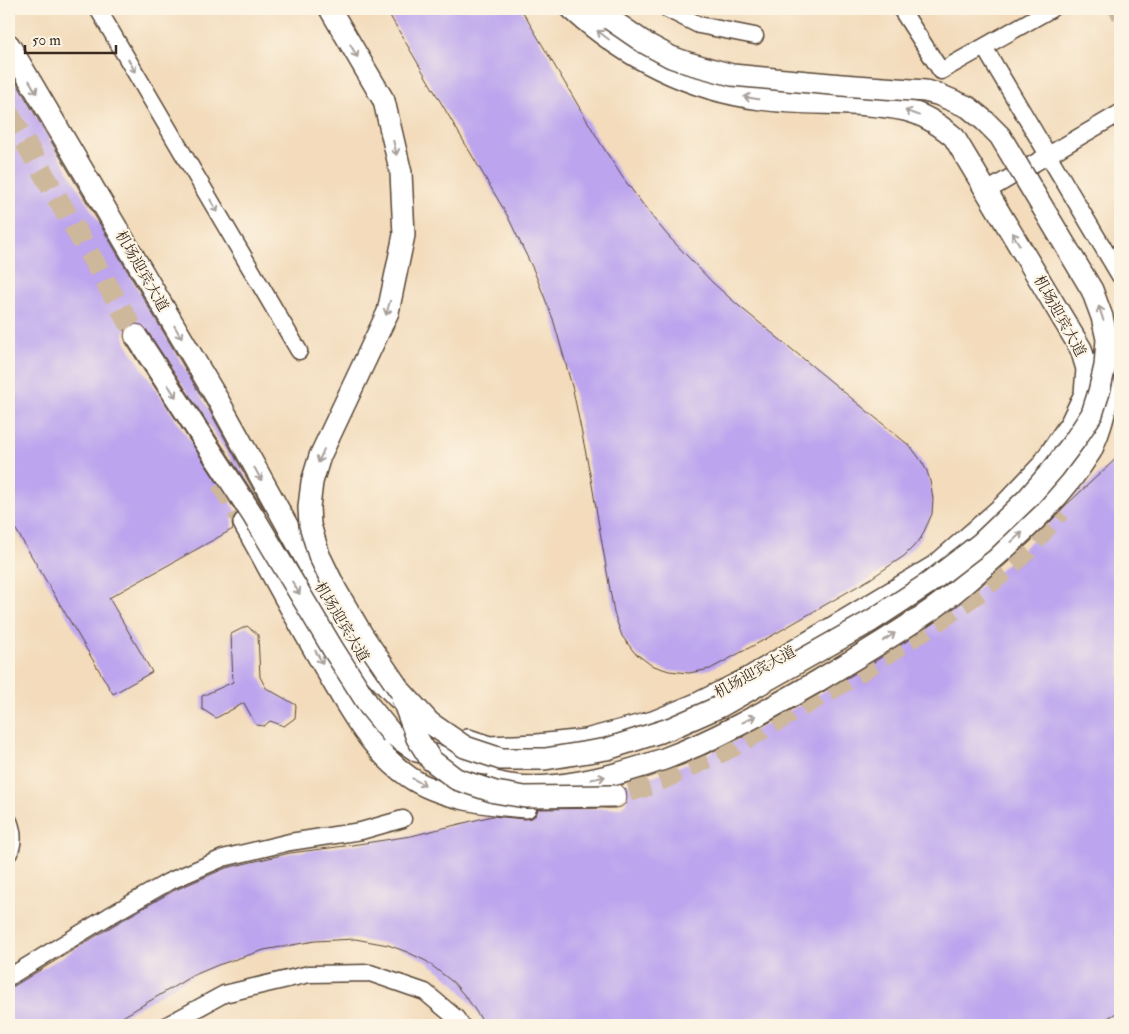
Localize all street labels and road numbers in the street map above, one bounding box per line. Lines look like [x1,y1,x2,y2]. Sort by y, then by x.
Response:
street label: 机场迎宾大道 [111,228,172,315]
street label: 机场迎宾大道 [1029,272,1090,360]
street label: 机场迎宾大道 [310,579,373,666]
street label: 机场迎宾大道 [711,642,799,703]

